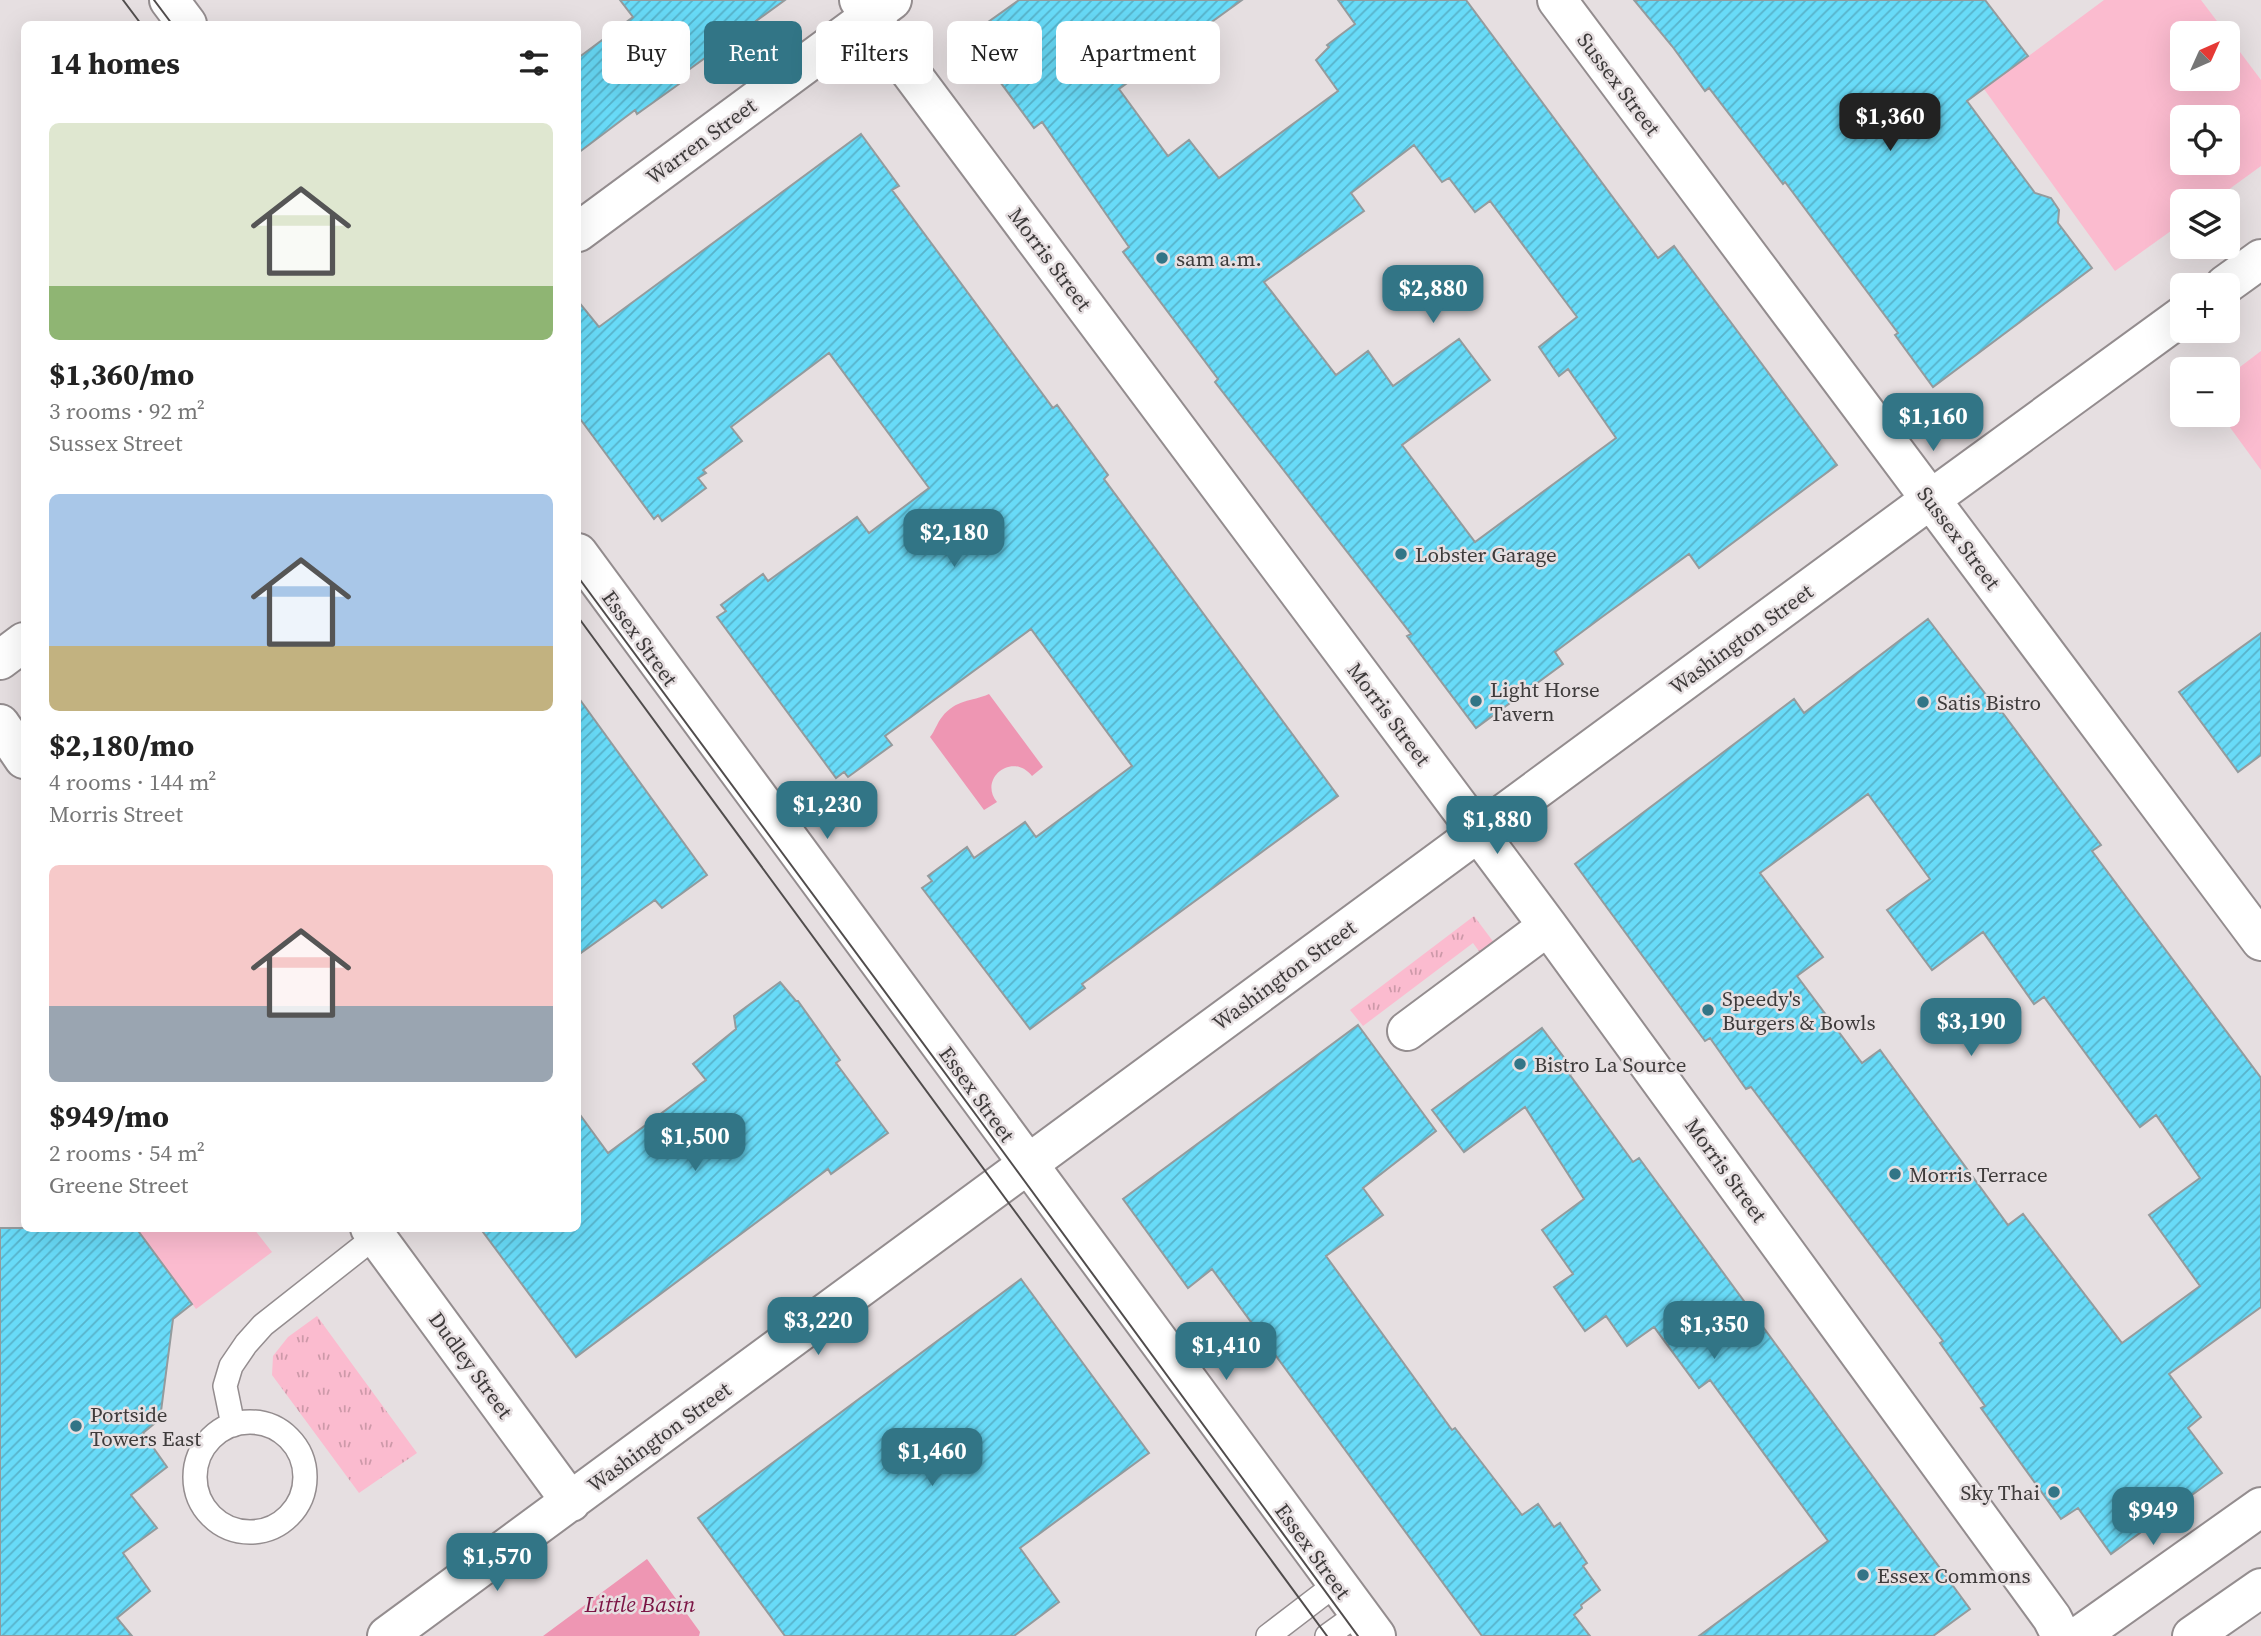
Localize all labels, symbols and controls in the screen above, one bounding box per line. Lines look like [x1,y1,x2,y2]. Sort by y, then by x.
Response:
chip: Buy [602,21,690,84]
chip: Rent [704,21,802,84]
chip: Filters [816,21,933,84]
chip: New [947,21,1042,84]
chip: Apartment [1056,21,1220,84]
north arrow [2170,21,2240,91]
map controls [2170,21,2240,427]
street label: Sussex Street [1571,27,1667,142]
text: 14 homes [49,43,180,84]
icon: filters [515,44,553,82]
street label: Warren Street [640,91,762,191]
pin: $1,360 [1833,94,1947,153]
text: $1,360 [1855,100,1925,132]
button: locate [2170,105,2240,175]
icon: home [238,168,364,294]
button: layers [2170,189,2240,259]
street label: Morris Street [1002,201,1099,317]
place label: sam a.m. [1176,244,1262,273]
marker: sam a.m. [1154,250,1170,266]
pin: $2,880 [1376,266,1490,325]
text: $2,880 [1398,272,1468,304]
button: + [2170,273,2240,343]
text: $1,360/mo [49,354,194,395]
button: − [2170,357,2240,427]
pin: $1,160 [1876,393,1990,453]
text: 3 rooms · 92 m² [49,395,205,427]
text: $1,160 [1898,400,1968,432]
text: Sussex Street [49,427,183,459]
street label: Sussex Street [1911,481,2007,596]
pin: $2,180 [897,510,1011,569]
text: $2,180 [919,516,989,548]
icon: home [238,539,364,665]
place label: Lobster Garage [1415,540,1557,569]
marker: Lobster Garage [1393,546,1409,562]
street label: Washington Street [1663,577,1819,701]
street label: Essex Street [595,584,685,692]
street label: Morris Street [1341,656,1438,772]
place label: Light Horse Tavern [1490,675,1600,728]
place label: Satis Bistro [1937,688,2041,717]
marker: Light Horse Tavern [1468,693,1484,709]
marker: Satis Bistro [1915,694,1931,710]
text: $2,180/mo [49,725,194,766]
text: 4 rooms · 144 m² [49,766,216,798]
pin: $1,230 [770,782,884,841]
text: $1,230 [792,788,862,820]
pin: $1,880 [1440,796,1554,856]
text: Morris Street [49,798,183,830]
text: $1,880 [1462,803,1532,835]
icon: home [238,910,364,1036]
street label: Washington Street [1206,913,1362,1037]
place label: Speedy's Burgers & Bowls [1722,984,1876,1037]
pin: $3,190 [1914,998,2028,1058]
marker: Speedy's Burgers & Bowls [1700,1002,1716,1018]
text: $3,190 [1936,1005,2006,1037]
street label: Essex Street [932,1040,1022,1148]
place label: Bistro La Source [1534,1050,1687,1079]
marker: Bistro La Source [1512,1056,1528,1072]
text: $949/mo [49,1096,169,1137]
street label: Morris Street [1678,1112,1774,1228]
pin: $1,500 [638,1114,752,1173]
text: $1,500 [660,1120,730,1152]
text: 2 rooms · 54 m² [49,1137,205,1169]
place label: Morris Terrace [1909,1160,2048,1189]
marker: Morris Terrace [1887,1166,1903,1182]
text: Greene Street [49,1169,188,1201]
pin: $3,220 [761,1298,875,1357]
pin: $1,350 [1657,1302,1771,1361]
text: $3,220 [783,1304,853,1336]
street label: Dudley Street [422,1306,520,1424]
text: $1,350 [1679,1308,1749,1340]
pin: $1,410 [1169,1322,1283,1382]
text: $1,410 [1191,1329,1261,1361]
street label: Washington Street [581,1375,737,1499]
place label: Portside Towers East [90,1400,201,1453]
marker: Portside Towers East [68,1418,84,1434]
pin: $1,460 [875,1428,989,1488]
text: $1,460 [897,1435,967,1467]
place label: Sky Thai [1960,1478,2040,1507]
marker: Sky Thai [2046,1484,2062,1500]
pin: $949 [2112,1488,2194,1547]
text: $949 [2128,1494,2178,1526]
street label: Essex Street [1268,1497,1358,1605]
pin: $1,570 [440,1534,554,1593]
text: $1,570 [462,1540,532,1572]
place label: Essex Commons [1877,1561,2031,1590]
marker: Essex Commons [1855,1567,1871,1583]
water label: Little Basin [584,1588,695,1620]

